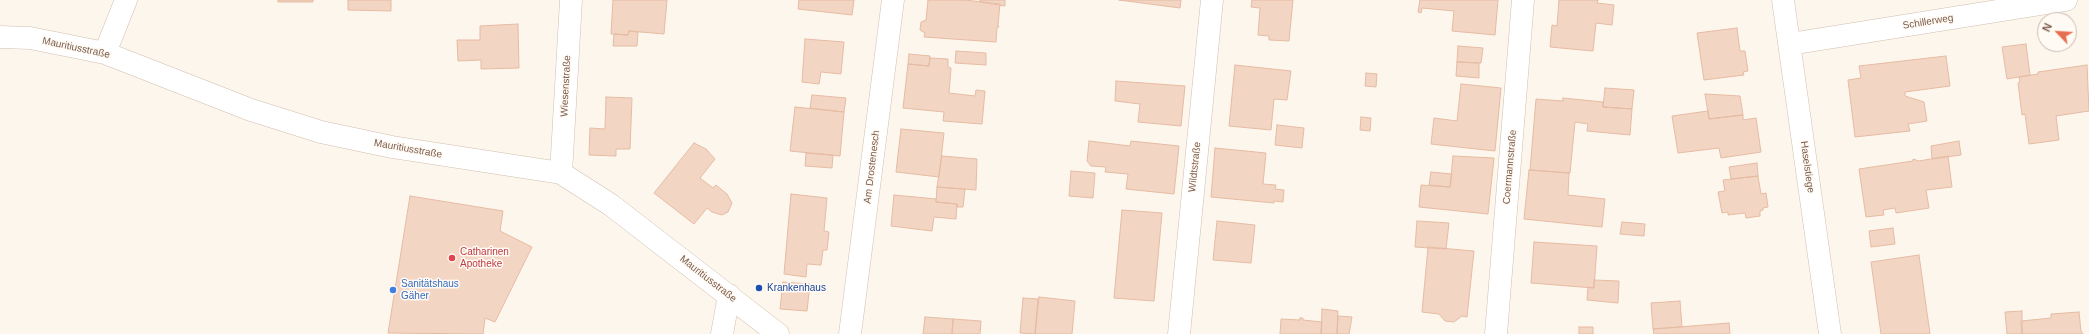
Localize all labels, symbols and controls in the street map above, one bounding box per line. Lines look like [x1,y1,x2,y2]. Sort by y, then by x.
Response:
street label: Schillerweg [1902,12,1954,32]
north arrow [2037,12,2077,52]
text: N [2040,21,2054,33]
street label: Mauritiusstraße [41,35,111,61]
street label: Wiesenstraße [558,55,574,117]
street label: Coermannstraße [1501,129,1519,205]
street label: Am Drostenesch [862,130,882,204]
street label: Mauritiusstraße [373,137,443,161]
street label: Haselstiege [1797,140,1817,194]
street label: Wildtstraße [1186,141,1204,193]
place label: Catharinen Apotheke [460,246,509,270]
marker: Catharinen Apotheke [447,253,457,263]
street label: Mauritiusstraße [677,253,739,305]
place label: Sanitätshaus Gäher [401,278,459,302]
place label: Krankenhaus [767,282,826,294]
marker: Krankenhaus [754,283,764,293]
marker: Sanitätshaus Gäher [388,285,398,295]

